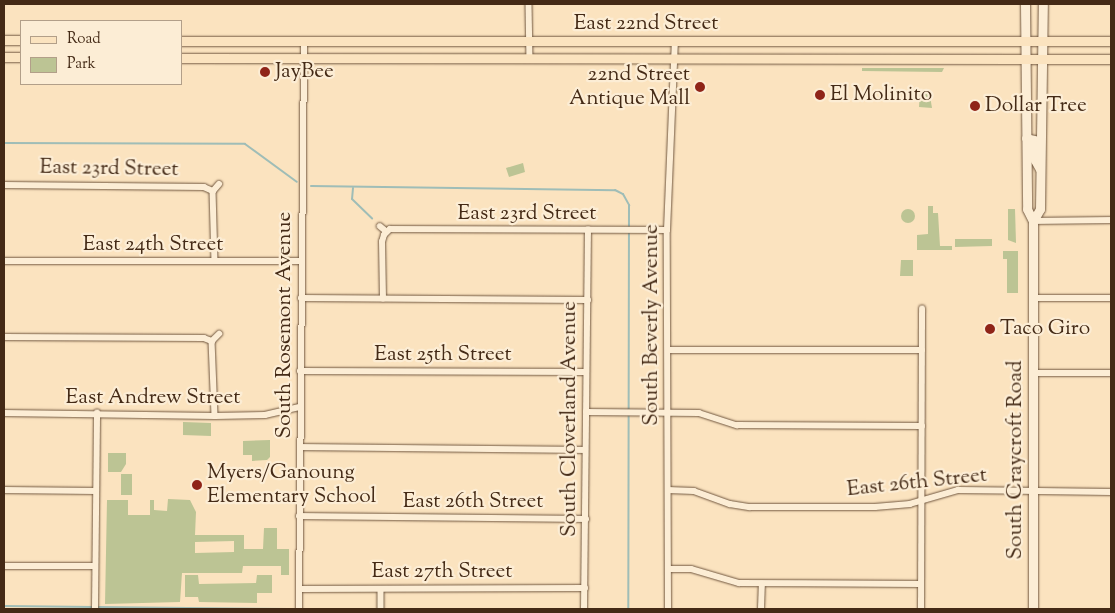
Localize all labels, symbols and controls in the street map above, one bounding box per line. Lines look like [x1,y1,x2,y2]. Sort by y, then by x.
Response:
street label: East 22nd Street [574,11,718,37]
legend [20,20,182,85]
text: Road [67,29,101,50]
text: Park [67,54,96,75]
place label: JayBee [275,59,334,85]
place label: 22nd Street Antique Mall [569,62,690,112]
marker: JayBee [259,66,271,78]
marker: 22nd Street Antique Mall [694,81,706,93]
place label: El Molinito [830,82,932,108]
marker: El Molinito [814,89,826,101]
place label: Dollar Tree [985,93,1087,119]
marker: Dollar Tree [969,100,981,112]
street label: East 23rd Street [39,155,179,183]
street label: East 23rd Street [458,201,596,227]
street label: South Rosemont Avenue [272,212,298,438]
street label: South Beverly Avenue [639,224,665,426]
street label: East 24th Street [83,232,223,258]
street label: South Cloverland Avenue [557,301,583,537]
place label: Taco Giro [1000,316,1090,342]
marker: Taco Giro [984,323,996,335]
street label: East 25th Street [374,342,512,368]
street label: South Craycroft Road [1003,361,1029,559]
street label: East Andrew Street [66,385,240,411]
place label: Myers/Ganoung Elementary School [207,460,376,510]
street label: East 26th Street [846,463,988,503]
marker: Myers/Ganoung Elementary School [191,479,203,491]
street label: East 26th Street [403,489,543,515]
street label: East 27th Street [372,559,512,585]

